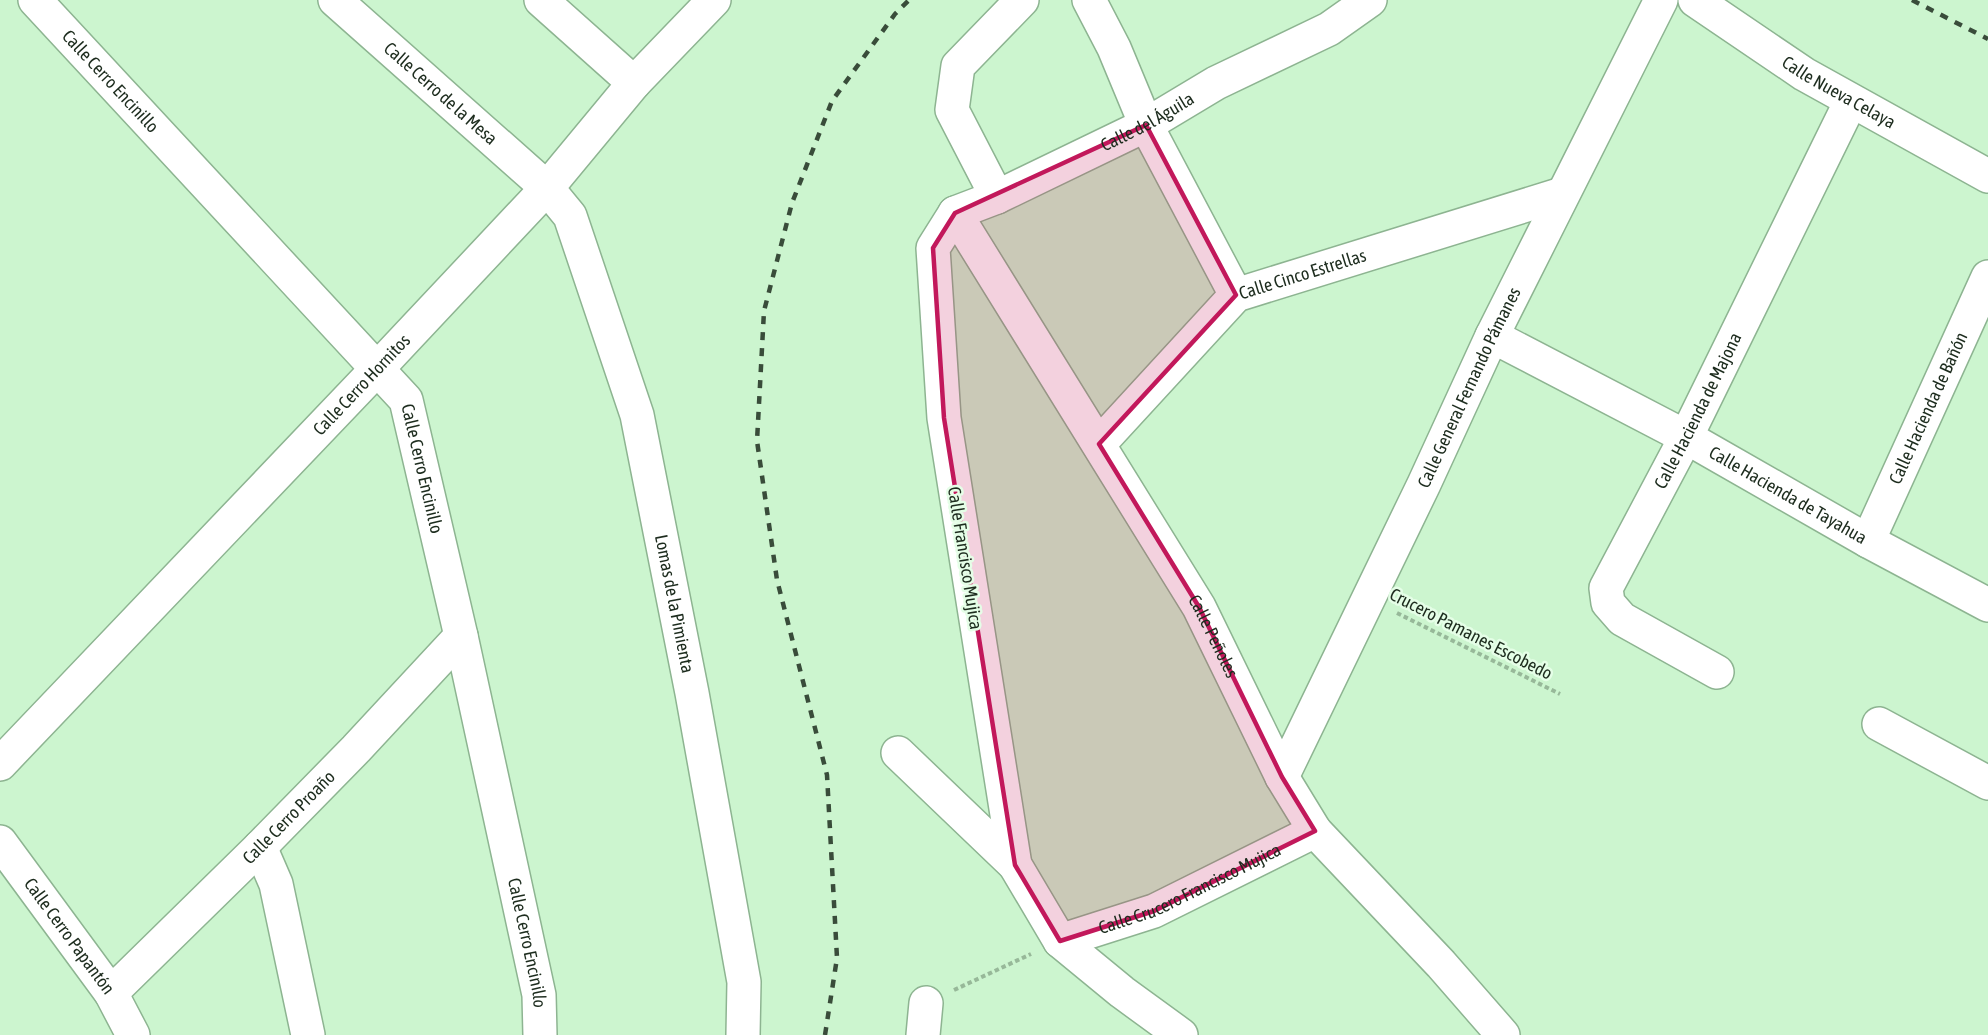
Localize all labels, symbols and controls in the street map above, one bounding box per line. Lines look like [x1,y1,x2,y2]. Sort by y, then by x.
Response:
street label: Calle Cerro Encinillo [58,25,164,137]
street label: Calle Cerro de la Mesa [380,37,502,149]
street label: Calle Nueva Celaya [1778,51,1899,133]
street label: Calle del Águila [1097,88,1198,155]
street label: Calle Cinco Estrellas [1236,244,1369,304]
street label: Calle General Fernando Pámanes [1413,284,1525,491]
street label: Calle Hacienda de Majona [1650,329,1746,492]
street label: Calle Hacienda de Bañón [1884,329,1972,487]
street label: Calle Cerro Hornitos [308,330,414,439]
street label: Calle Cerro Encinillo [397,402,448,535]
street label: Calle Hacienda de Tayahua [1706,441,1871,548]
street label: Calle Francisco Mujica [944,485,987,631]
street label: Lomas de la Pimienta [651,533,699,675]
street label: Crucero Pamanes Escobedo [1386,583,1556,684]
street label: Calle Peñoles [1184,591,1243,681]
street label: Calle Cerro Proaño [238,766,339,868]
street label: Calle Crucero Francisco Mujica [1096,839,1284,938]
street label: Calle Cerro Papantón [20,874,119,998]
street label: Calle Cerro Encinillo [504,876,550,1008]

